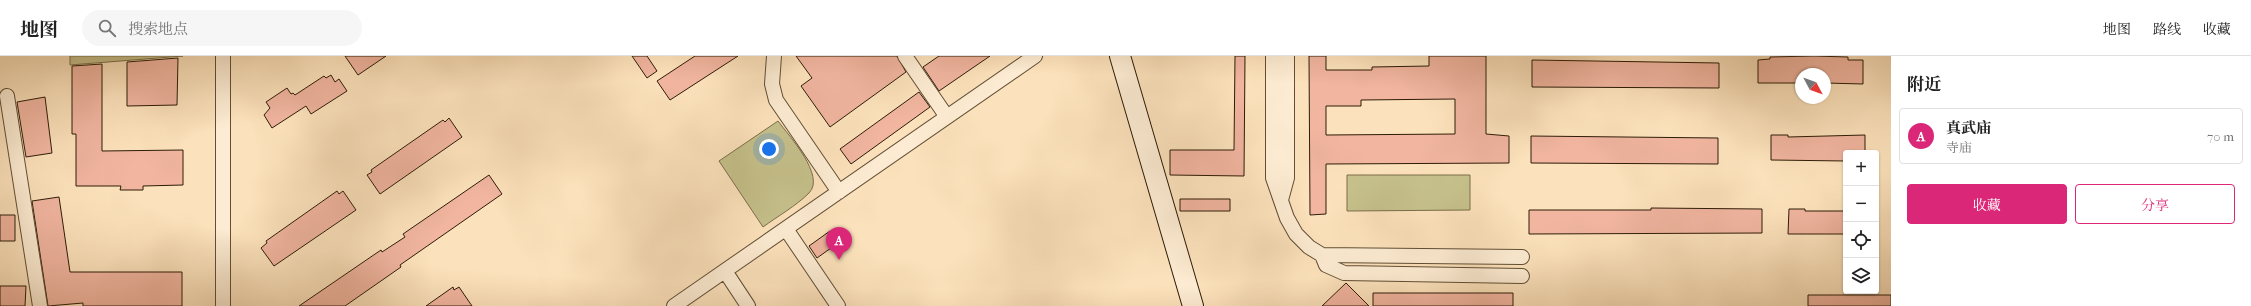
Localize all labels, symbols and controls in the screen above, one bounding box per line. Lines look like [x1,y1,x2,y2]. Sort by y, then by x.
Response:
search box [82,10,362,46]
icon: search [96,17,118,39]
text: 地图 [20,19,58,41]
text: 搜索地点 [128,20,188,38]
text: 地图 [2103,21,2131,38]
text: 路线 [2153,21,2181,38]
text: 收藏 [2203,21,2231,38]
north arrow [1795,68,1831,104]
text: 附近 [1907,74,1941,94]
text: 真武庙 [1946,119,1991,137]
text: A [1917,129,1925,144]
text: 70 m [2207,129,2234,144]
your location [759,139,779,159]
text: 寺庙 [1946,140,1972,155]
map controls [1843,150,1879,294]
button: + [1843,150,1879,186]
button: 收藏 [1907,184,2067,224]
button: 分享 [2075,184,2235,224]
button: − [1843,186,1879,222]
button: locate [1843,222,1879,258]
pin: A [826,227,852,260]
button: layers [1843,258,1879,294]

